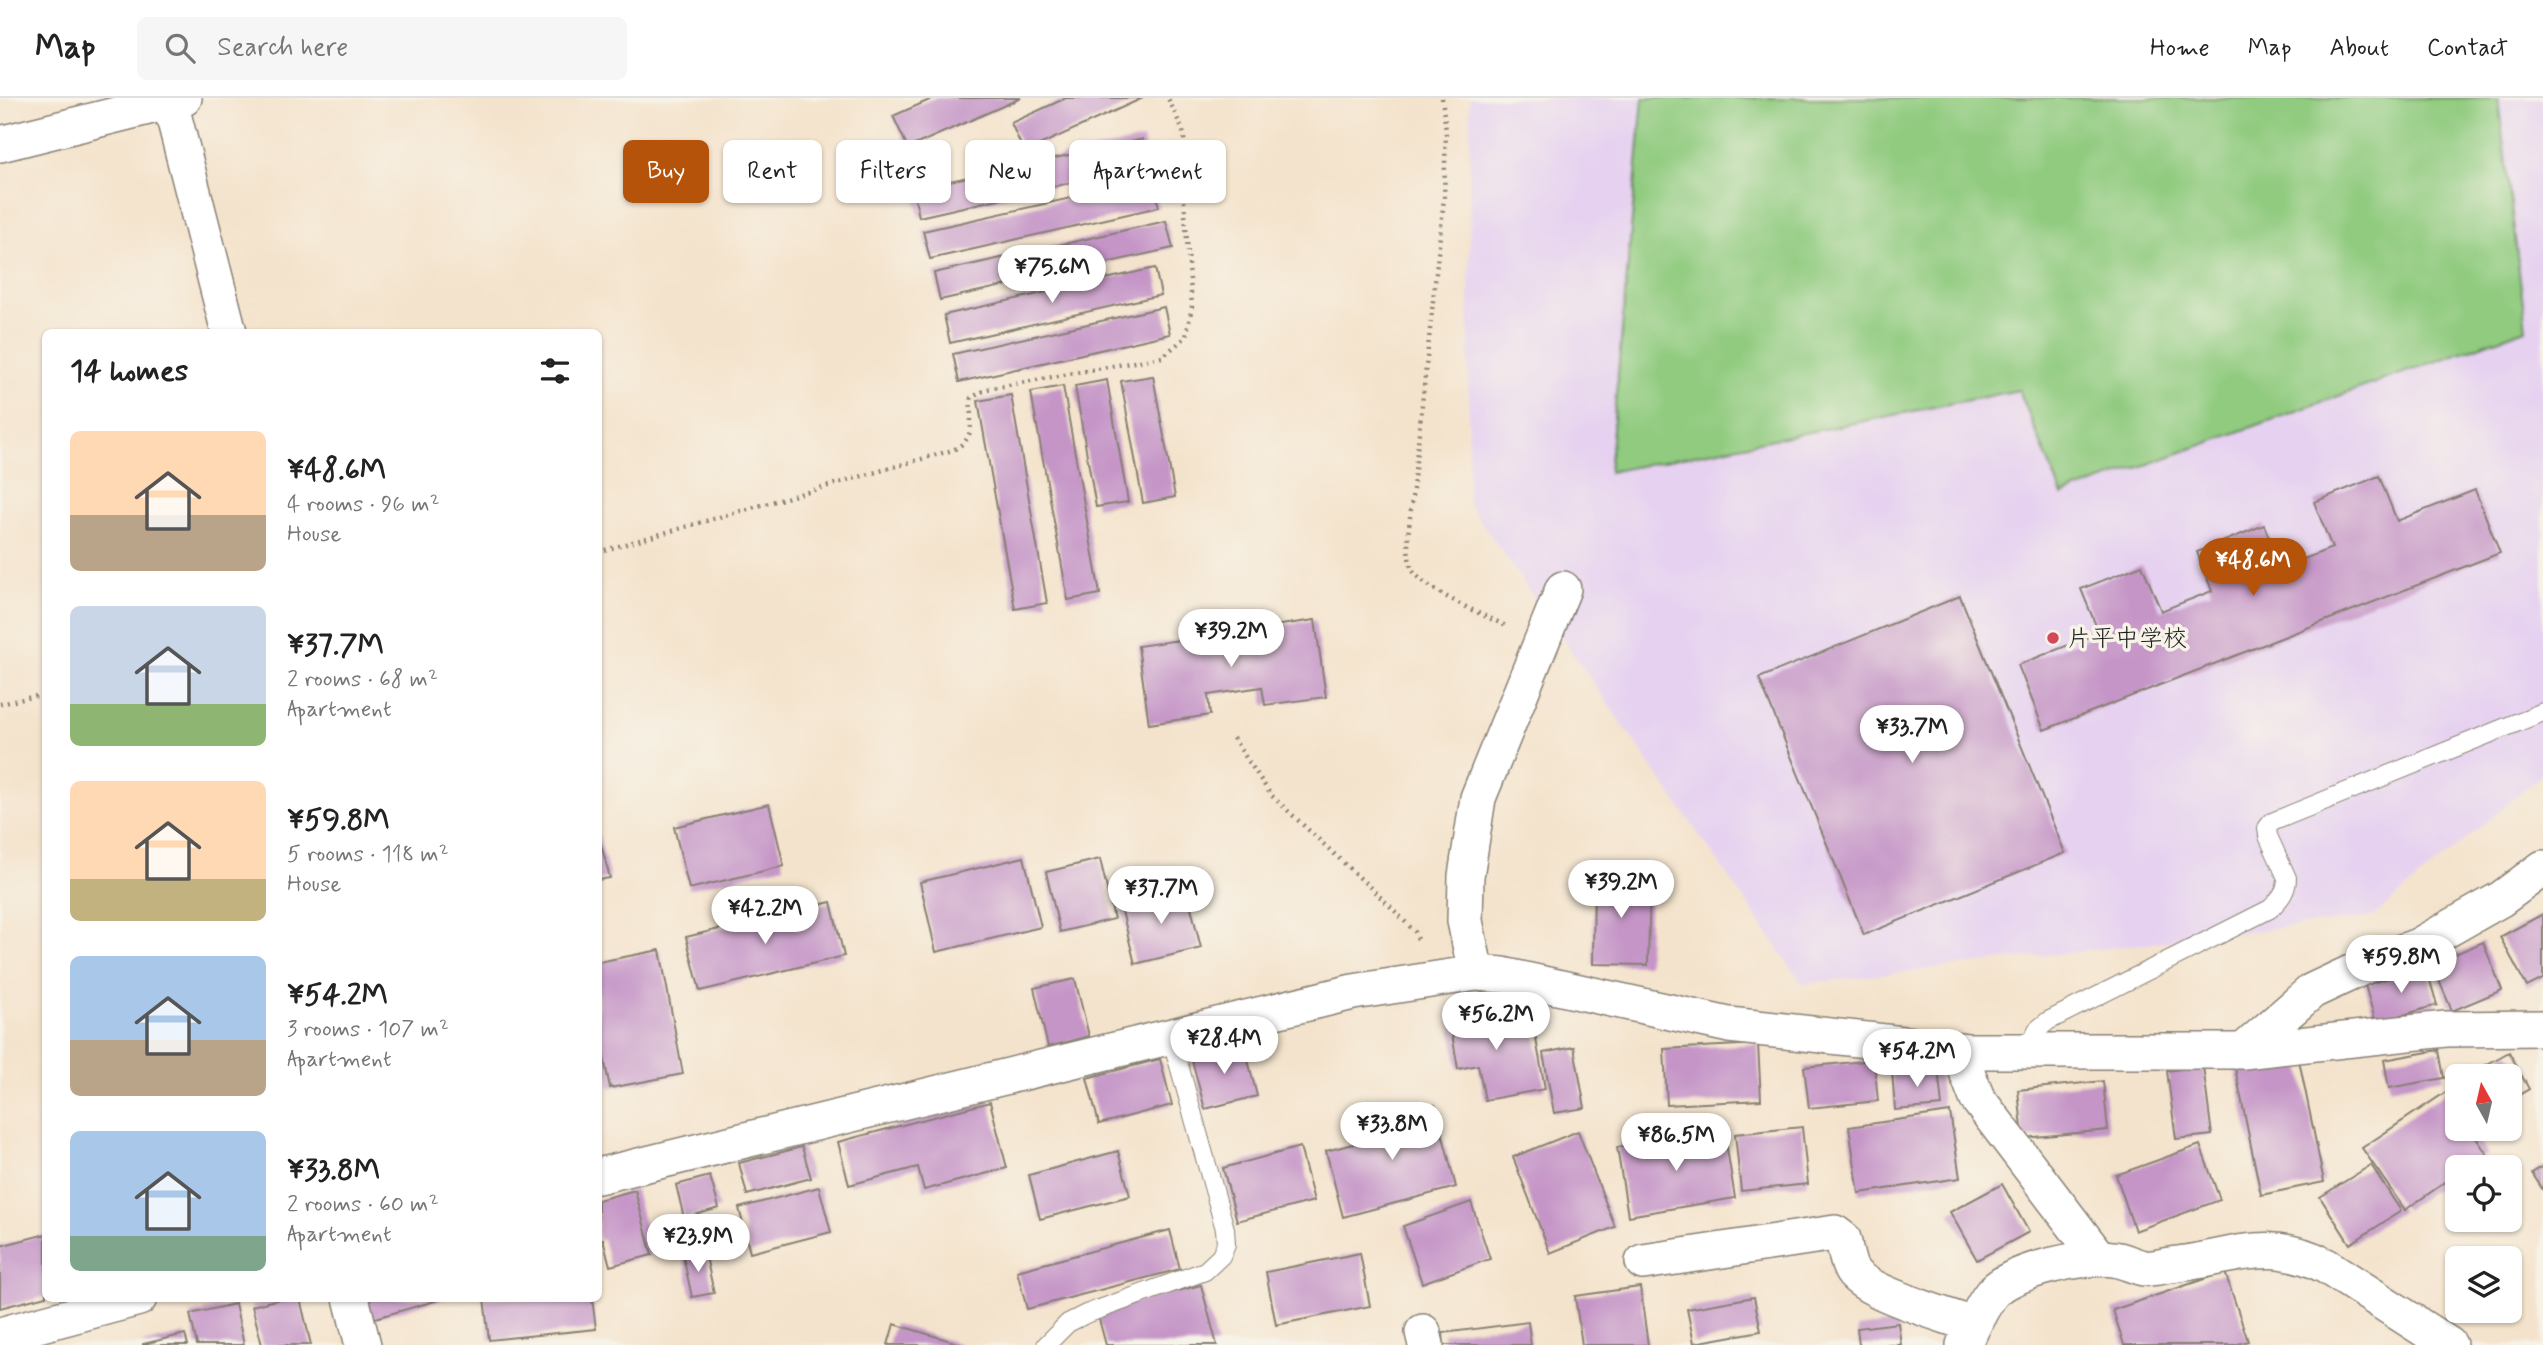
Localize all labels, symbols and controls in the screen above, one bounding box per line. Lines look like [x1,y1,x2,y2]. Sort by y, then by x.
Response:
search box [137,17,627,80]
text: Map [35,26,95,70]
icon: search [161,29,199,67]
text: Search here [217,31,348,65]
text: Home [2150,33,2210,64]
text: Map [2248,33,2292,64]
text: About [2330,33,2389,64]
text: Contact [2427,33,2508,64]
chip: Buy [623,140,709,203]
chip: Rent [723,140,822,203]
chip: Filters [836,140,951,203]
chip: New [965,140,1055,203]
chip: Apartment [1069,140,1226,203]
pin: ¥75.6M [995,246,1109,305]
text: ¥75.6M [1014,253,1090,283]
text: 14 homes [70,352,188,391]
icon: filters [536,352,574,390]
text: ¥48.6M [287,451,386,490]
icon: home [126,459,210,543]
text: 4 rooms · 96 m² [287,490,440,520]
text: House [287,520,341,550]
pin: ¥48.6M [2196,538,2310,598]
text: ¥48.6M [2215,546,2291,576]
pin: ¥39.2M [1174,610,1288,669]
text: ¥39.2M [1194,617,1268,647]
place label: 片平中学校 [2067,624,2187,655]
text: ¥37.7M [287,626,384,665]
marker: 片平中学校 [2045,630,2061,646]
icon: home [126,634,210,718]
text: 2 rooms · 68 m² [287,665,438,695]
text: Apartment [287,695,392,725]
pin: ¥33.7M [1855,706,1969,765]
text: ¥33.7M [1876,713,1948,743]
text: ¥59.8M [287,801,390,840]
icon: home [126,809,210,893]
text: 5 rooms · 118 m² [287,840,449,870]
pin: ¥39.2M [1564,860,1678,920]
pin: ¥37.7M [1104,866,1218,926]
text: ¥39.2M [1584,868,1658,898]
text: House [287,870,341,900]
text: ¥37.7M [1124,874,1198,904]
pin: ¥42.2M [708,886,822,946]
text: ¥42.2M [727,894,803,924]
pin: ¥59.8M [2344,936,2458,995]
text: ¥59.8M [2362,943,2440,973]
text: ¥54.2M [287,976,388,1015]
icon: home [126,984,210,1068]
pin: ¥56.2M [1439,992,1553,1052]
text: ¥56.2M [1458,1000,1534,1030]
text: 3 rooms · 107 m² [287,1015,449,1045]
pin: ¥28.4M [1167,1016,1281,1076]
text: ¥28.4M [1186,1024,1262,1054]
pin: ¥54.2M [1860,1030,1974,1089]
text: ¥54.2M [1878,1037,1956,1067]
text: Apartment [287,1045,392,1075]
north arrow [2445,1064,2522,1141]
map controls [2445,1064,2522,1323]
pin: ¥33.8M [1335,1102,1449,1162]
text: ¥33.8M [1356,1110,1428,1140]
pin: ¥86.5M [1619,1114,1733,1173]
text: ¥86.5M [1637,1121,1715,1151]
text: ¥33.8M [287,1151,380,1190]
button: locate [2445,1155,2522,1232]
icon: home [126,1159,210,1243]
text: 2 rooms · 60 m² [287,1190,439,1220]
pin: ¥23.9M [641,1214,755,1274]
text: Apartment [287,1220,392,1250]
text: ¥23.9M [663,1222,733,1252]
button: layers [2445,1246,2522,1323]

